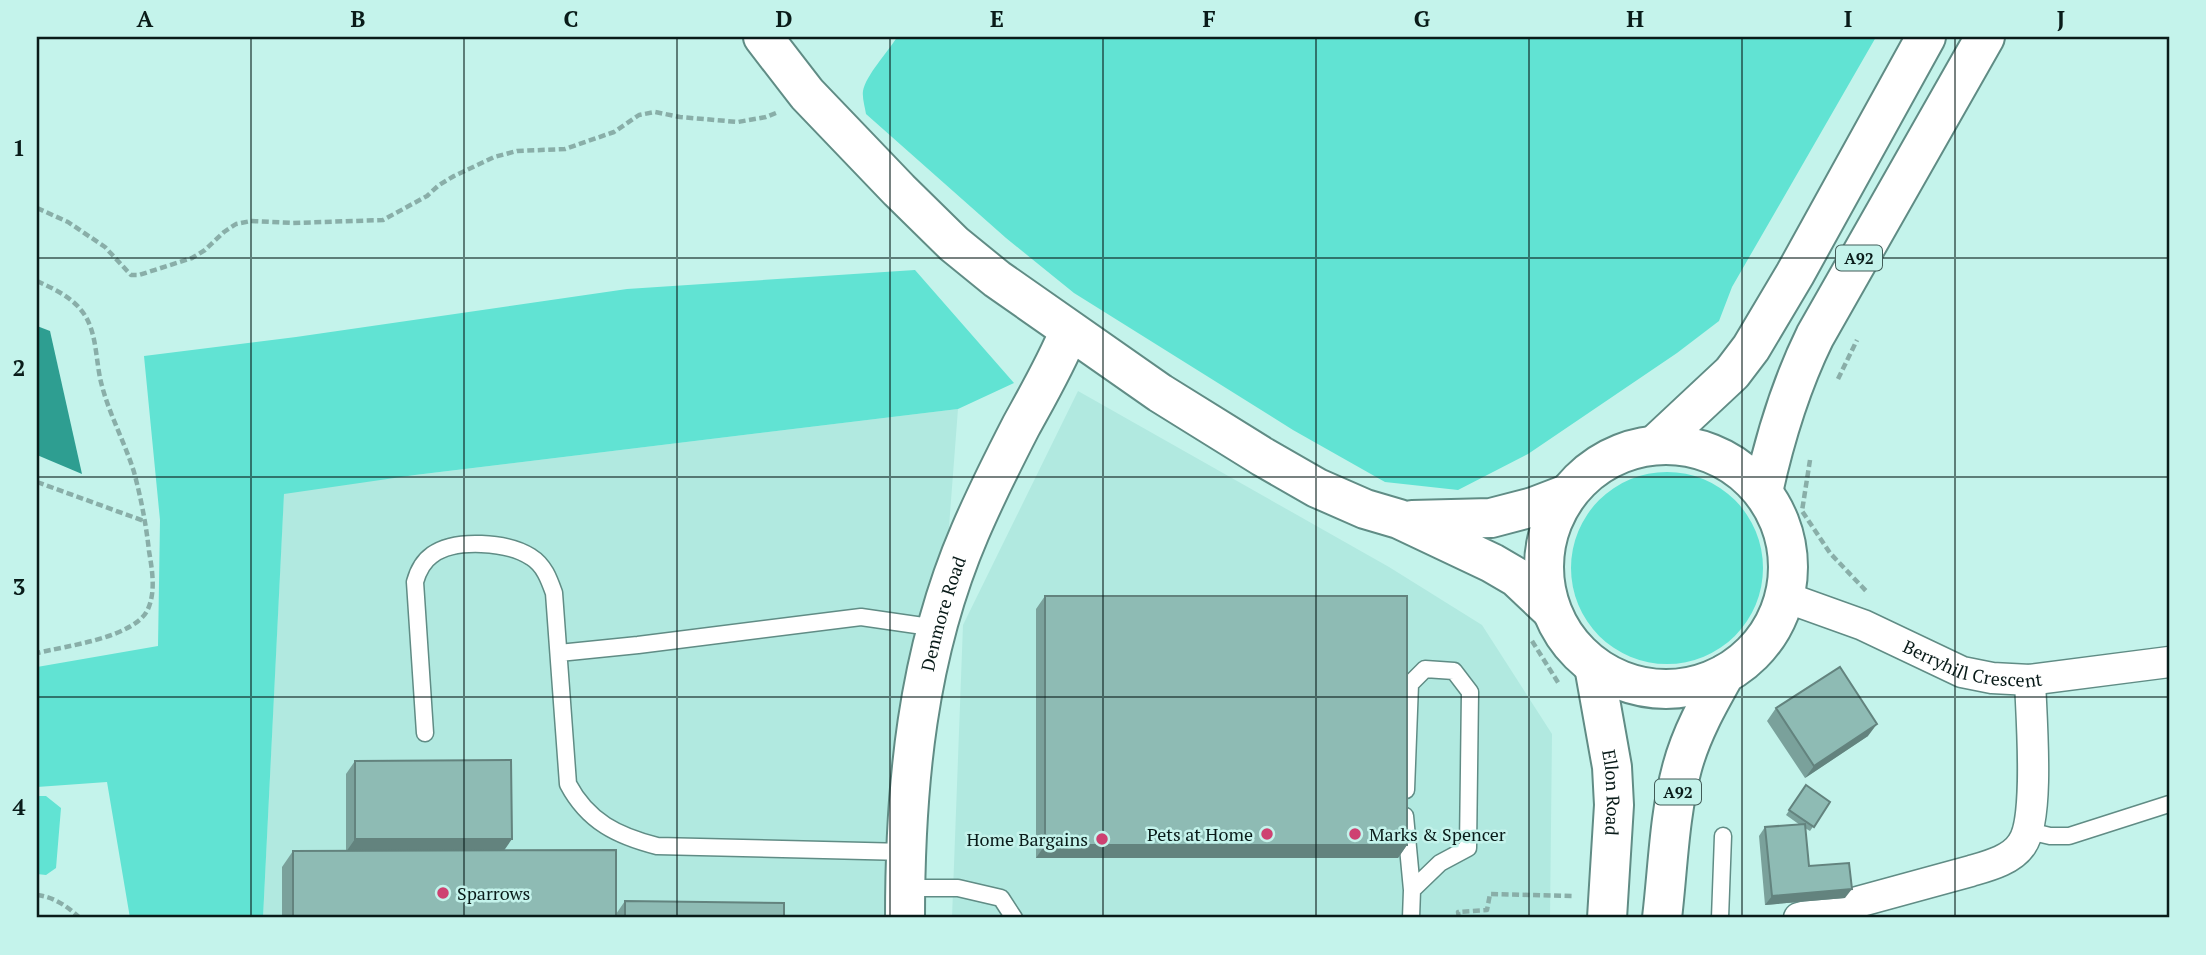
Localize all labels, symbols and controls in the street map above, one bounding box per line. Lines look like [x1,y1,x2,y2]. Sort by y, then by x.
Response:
text: A [137,3,154,34]
text: B [351,3,366,34]
text: C [564,3,579,34]
text: D [776,3,793,34]
text: E [990,3,1004,34]
text: F [1202,3,1216,34]
text: G [1414,3,1431,34]
text: H [1626,3,1644,34]
text: I [1844,3,1852,34]
text: J [2057,3,2065,34]
text: 1 [13,132,26,163]
road number: A92 [1836,246,1882,270]
text: 2 [13,352,26,383]
street label: Denmore Road [915,553,971,673]
text: 3 [13,571,26,602]
street label: Berryhill Crescent [1899,634,2044,693]
street label: Ellon Road [1597,747,1626,836]
road number: A92 [1655,779,1701,804]
text: 4 [13,791,26,822]
place label: Pets at Home [1147,822,1253,846]
place label: Marks & Spencer [1369,822,1506,846]
marker: Pets at Home [1259,826,1275,842]
marker: Marks & Spencer [1347,826,1363,842]
place label: Home Bargains [966,827,1088,851]
marker: Home Bargains [1094,831,1110,847]
place label: Sparrows [457,881,530,905]
marker: Sparrows [435,885,451,901]

